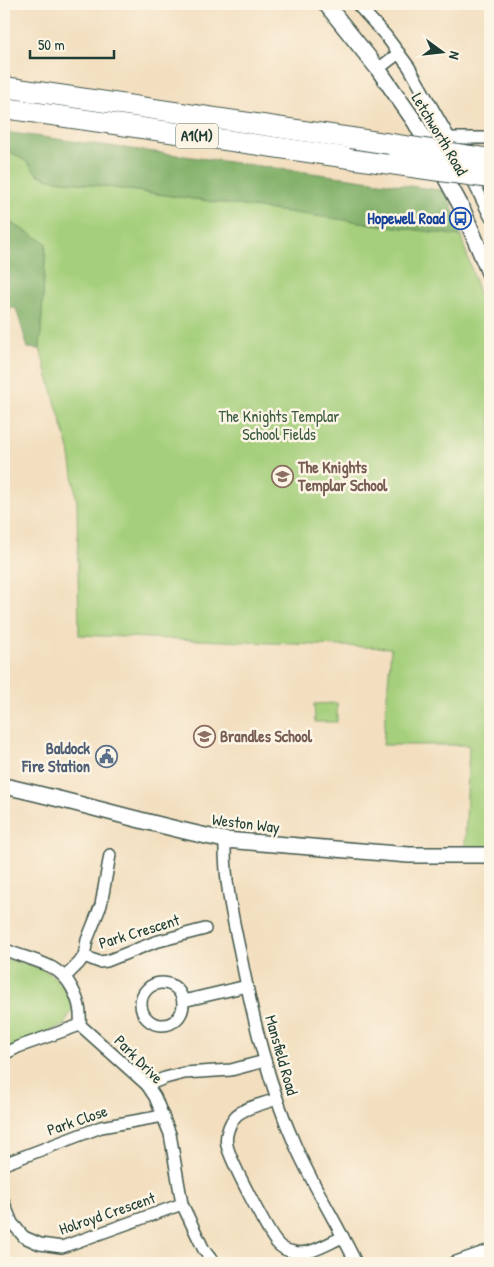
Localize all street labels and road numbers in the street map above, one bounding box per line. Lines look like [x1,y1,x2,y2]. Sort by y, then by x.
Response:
street label: Letchworth Road [407,89,473,179]
road number: A1(M) [176,124,218,148]
street label: Weston Way [211,808,281,838]
street label: Park Crescent [96,908,182,954]
street label: Mansfield Road [260,1012,304,1098]
street label: Park Drive [110,1030,169,1089]
street label: Park Close [44,1099,111,1141]
street label: Holroyd Crescent [56,1186,158,1240]

